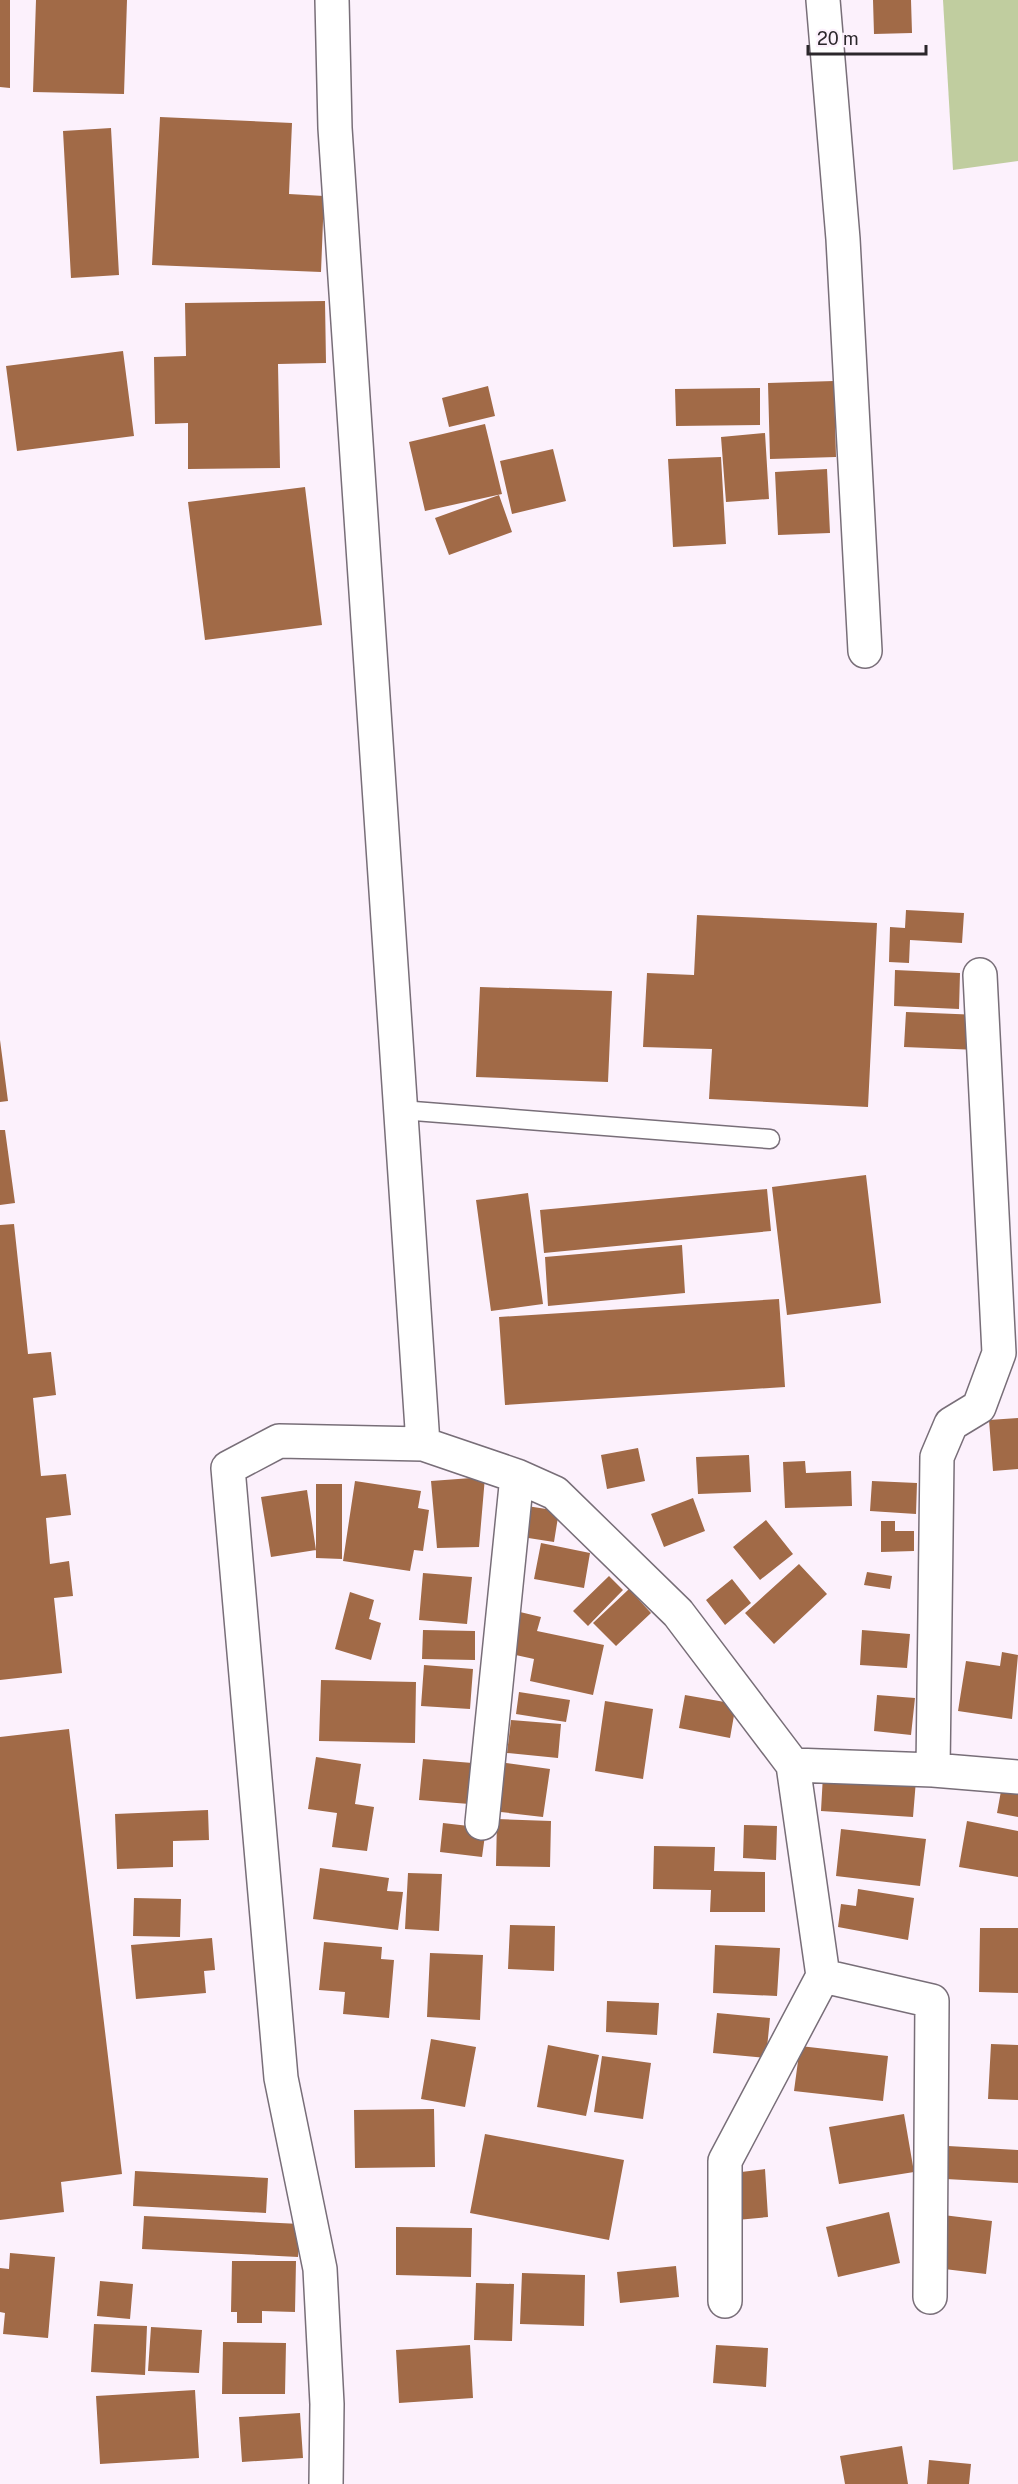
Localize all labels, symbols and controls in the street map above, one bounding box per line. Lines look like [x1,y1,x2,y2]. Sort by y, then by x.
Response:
scale bar [808,18,926,56]
text: 20 m [817,28,859,49]

